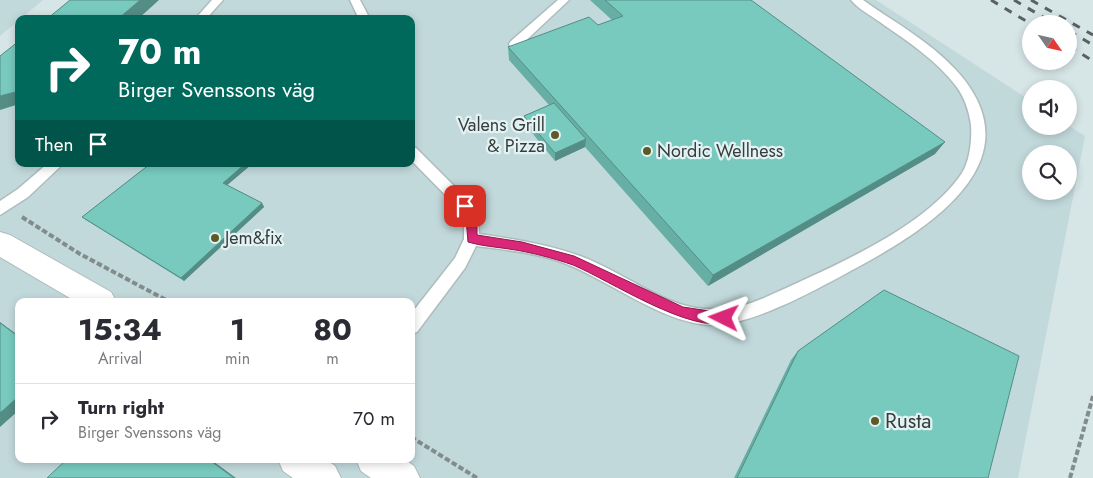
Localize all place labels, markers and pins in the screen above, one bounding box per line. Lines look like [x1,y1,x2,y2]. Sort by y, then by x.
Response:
place label: Valens Grill & Pizza [458,112,545,159]
marker: Valens Grill & Pizza [549,129,561,141]
place label: Nordic Wellness [657,138,783,164]
marker: Nordic Wellness [641,145,653,157]
pin [444,185,486,227]
place label: Jem&fix [223,225,283,251]
marker: Jem&fix [209,232,221,244]
place label: Rusta [885,406,931,436]
marker: Rusta [869,415,881,427]

